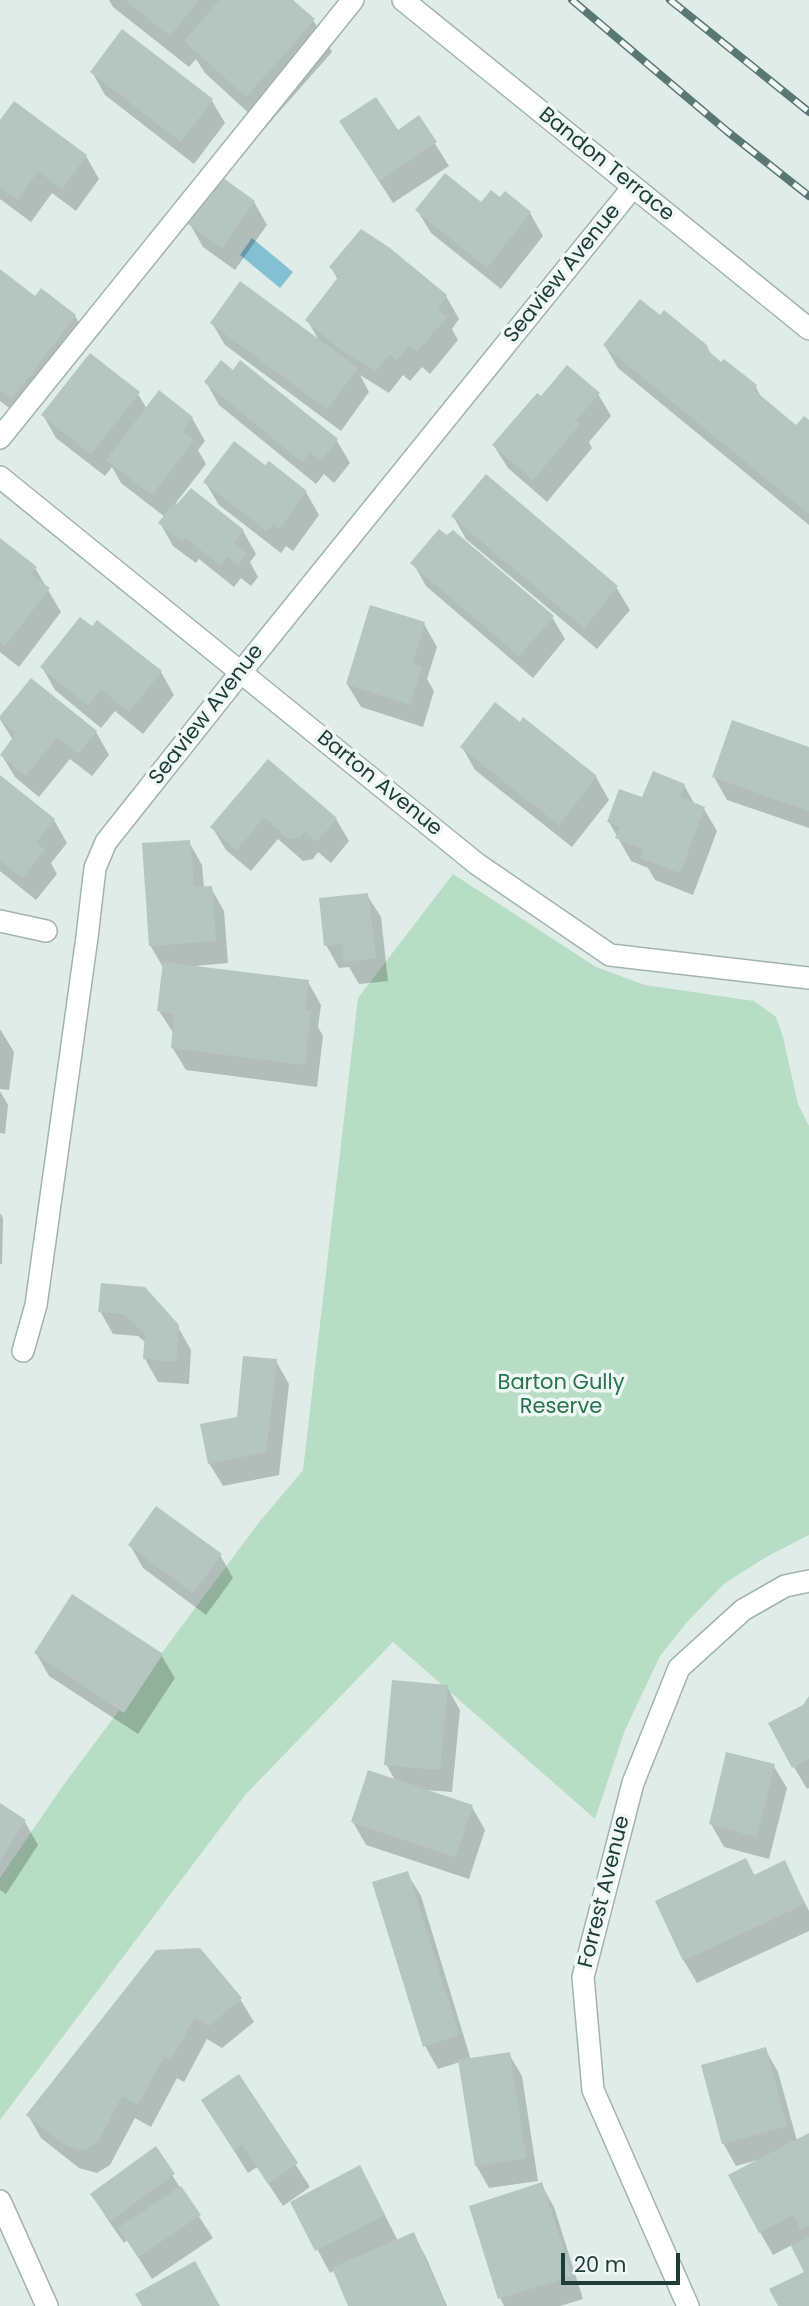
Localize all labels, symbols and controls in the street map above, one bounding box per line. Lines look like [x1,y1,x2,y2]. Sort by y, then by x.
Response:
street label: Bandon Terrace [533,103,679,227]
street label: Seaview Avenue [499,200,627,348]
street label: Seaview Avenue [144,640,270,790]
street label: Barton Avenue [311,726,447,842]
park label: Barton Gully Reserve [498,1371,624,1421]
street label: Forrest Avenue [574,1813,636,1971]
scale bar [564,2240,683,2284]
text: 20 m [574,2250,627,2279]

